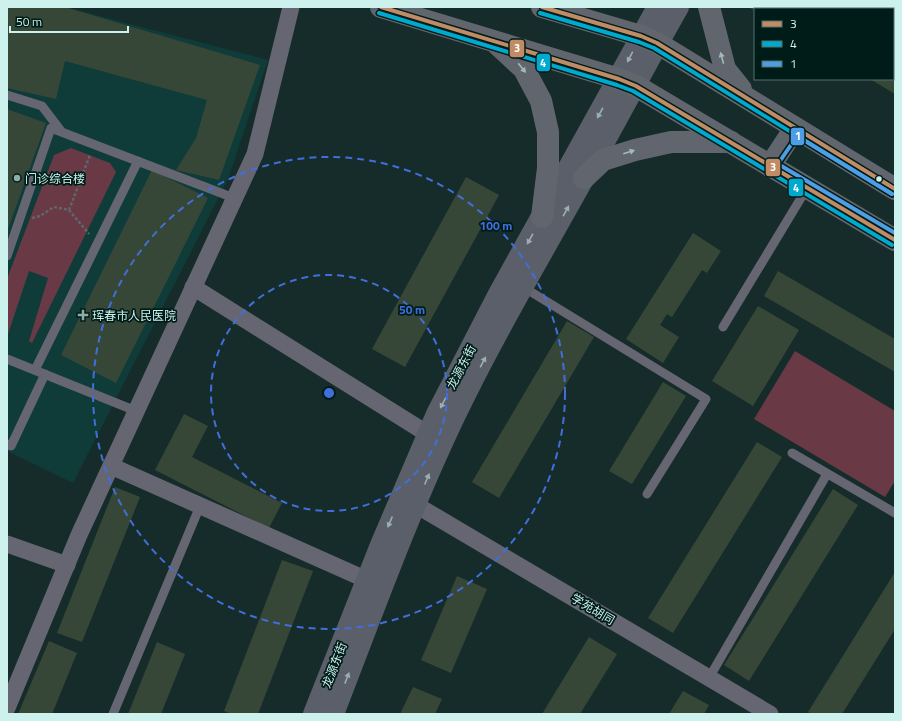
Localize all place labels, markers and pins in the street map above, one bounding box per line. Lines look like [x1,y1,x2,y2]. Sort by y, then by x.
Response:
place label: 门诊综合楼 [25,169,85,188]
marker: 门诊综合楼 [12,173,22,183]
unlabelled marker [874,174,884,184]
place label: 珲春市人民医院 [92,306,176,325]
marker: 珲春市人民医院 [77,309,89,321]
centre of rings [322,386,336,400]

